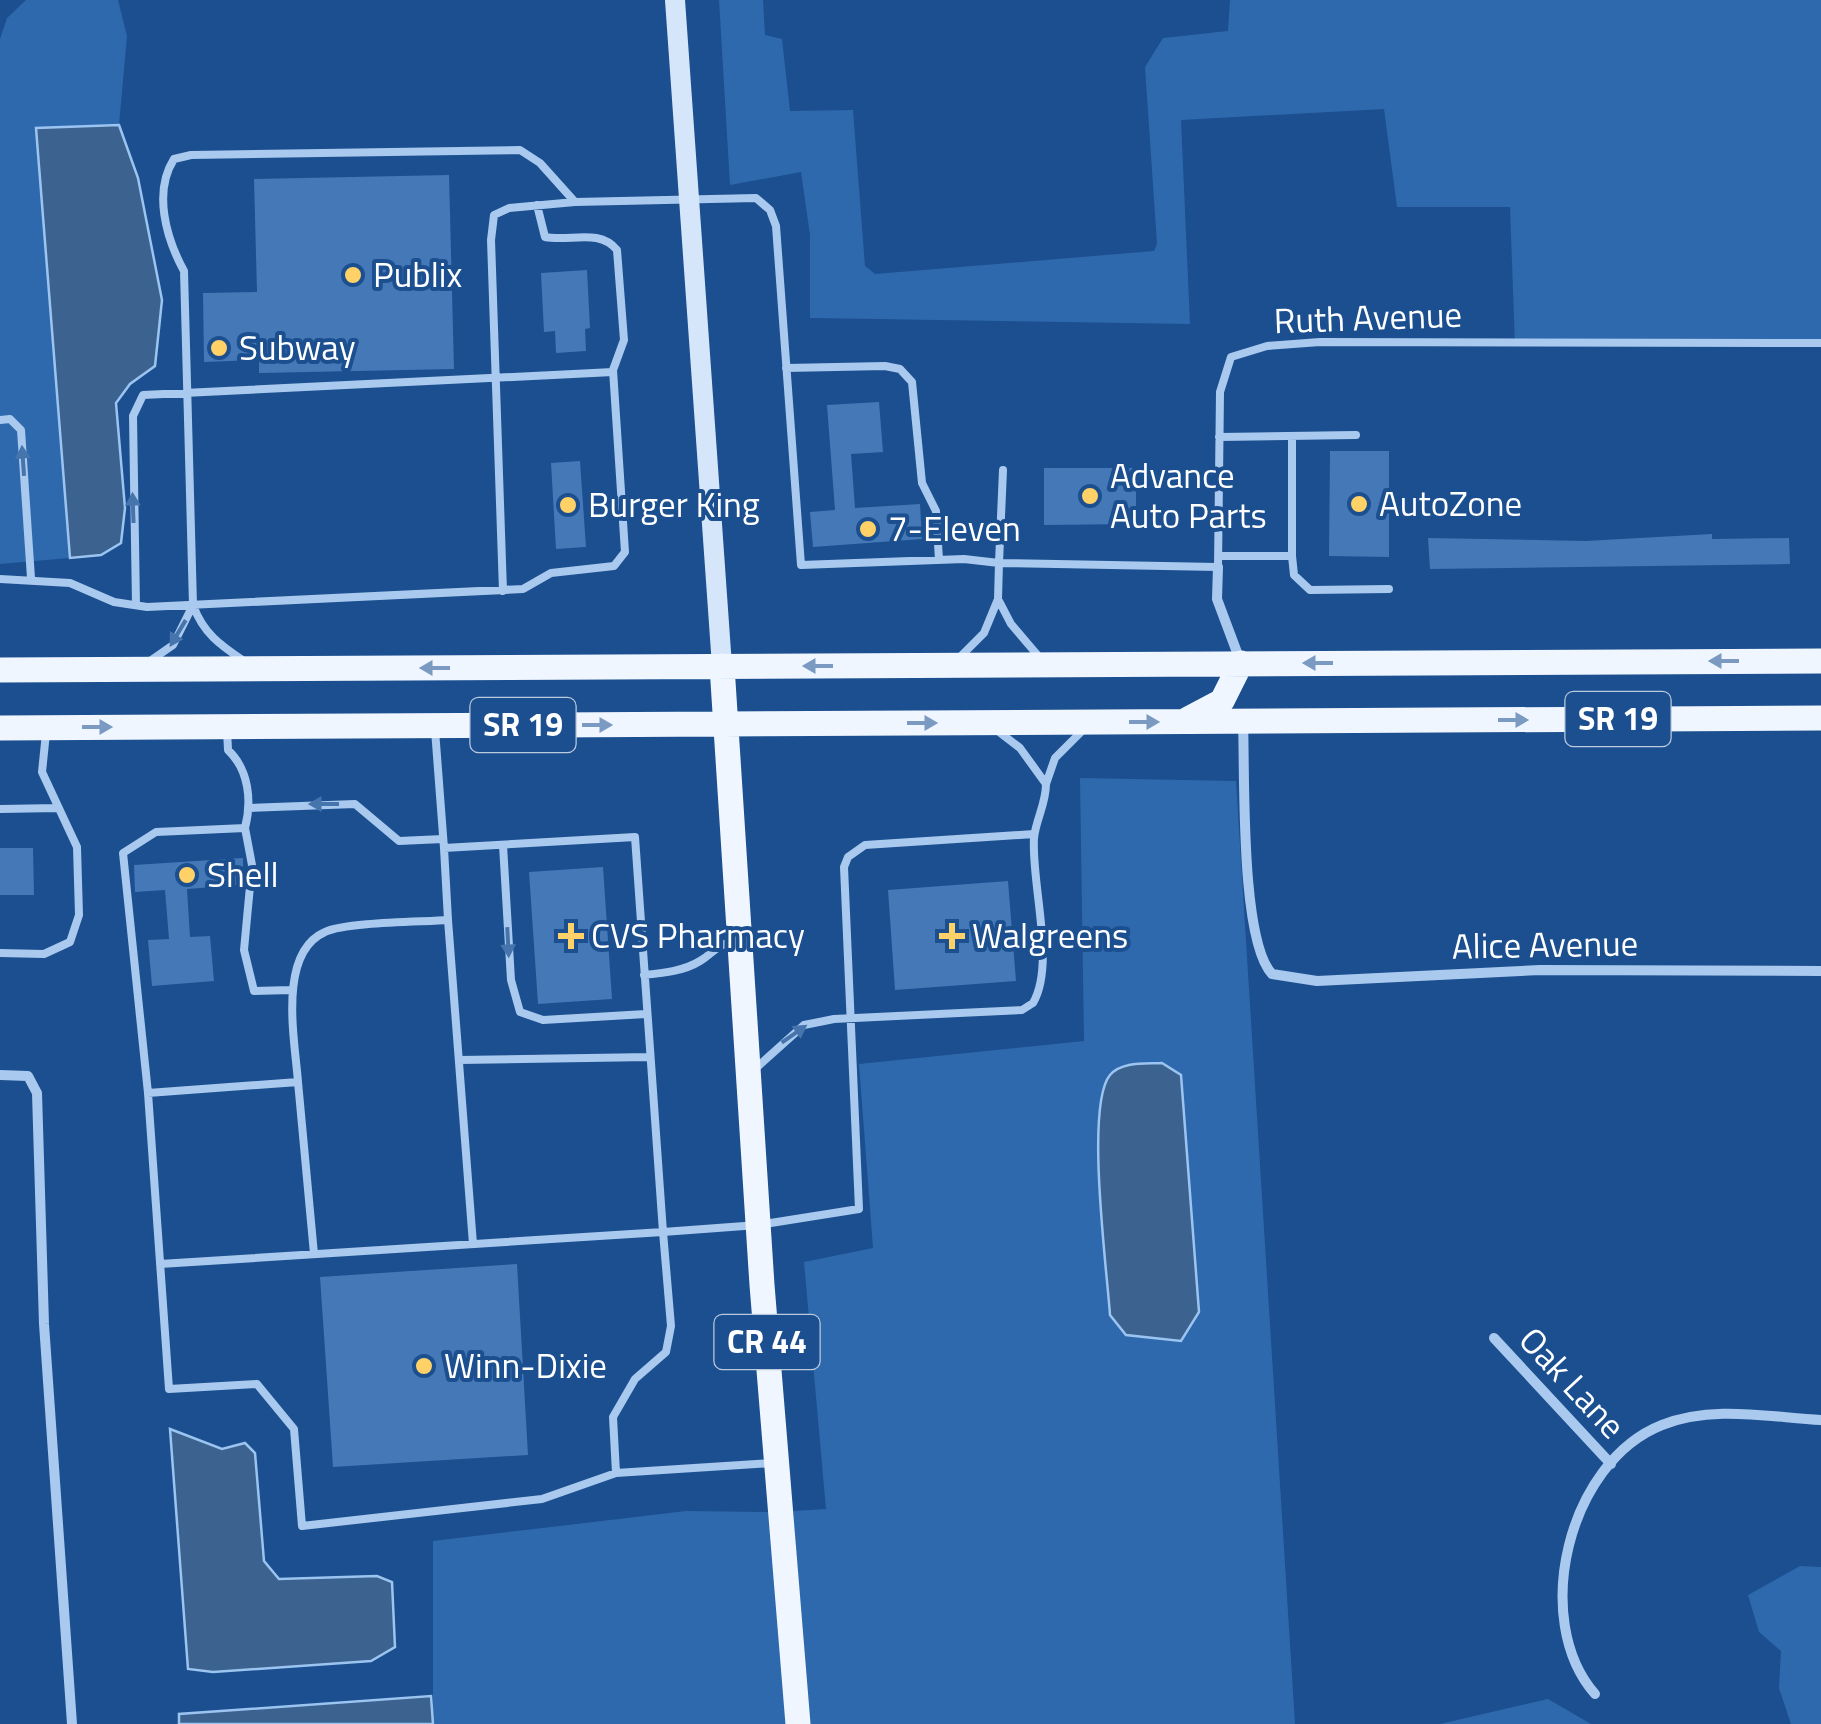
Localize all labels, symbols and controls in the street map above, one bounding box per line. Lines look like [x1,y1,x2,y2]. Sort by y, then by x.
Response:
place label: Publix [373,247,463,301]
marker: Publix [342,264,364,286]
street label: Ruth Avenue [1273,287,1463,347]
place label: Subway [239,320,356,374]
marker: Subway [208,337,230,359]
one-way arrow [15,445,31,477]
place label: Advance Auto Parts [1110,448,1267,542]
place label: AutoZone [1379,476,1522,530]
place label: Burger King [588,477,760,531]
marker: Advance Auto Parts [1079,485,1101,507]
one-way arrow [125,491,141,523]
marker: AutoZone [1348,493,1370,515]
marker: Burger King [557,494,579,516]
place label: 7-Eleven [888,501,1021,555]
marker: 7-Eleven [857,518,879,540]
one-way arrow [169,620,188,647]
one-way arrow [1707,653,1739,669]
one-way arrow [1301,655,1333,671]
one-way arrow [801,658,833,674]
one-way arrow [419,660,451,676]
road number: SR 19 [1566,692,1670,746]
road number: SR 19 [470,698,576,752]
one-way arrow [1497,712,1529,728]
one-way arrow [1129,714,1161,730]
one-way arrow [907,715,939,731]
one-way arrow [582,717,614,733]
one-way arrow [82,719,114,735]
one-way arrow [308,796,340,812]
place label: Shell [207,847,279,901]
marker: Shell [176,864,198,886]
place label: CVS Pharmacy [591,908,805,962]
place label: Walgreens [972,908,1128,962]
street label: Alice Avenue [1451,915,1639,973]
marker: CVS Pharmacy [560,925,582,947]
marker: Walgreens [941,925,963,947]
one-way arrow [501,927,517,959]
one-way arrow [781,1025,807,1044]
street label: Oak Lane [1507,1314,1639,1450]
road number: CR 44 [714,1315,820,1369]
place label: Winn-Dixie [444,1338,607,1392]
marker: Winn-Dixie [413,1355,435,1377]

